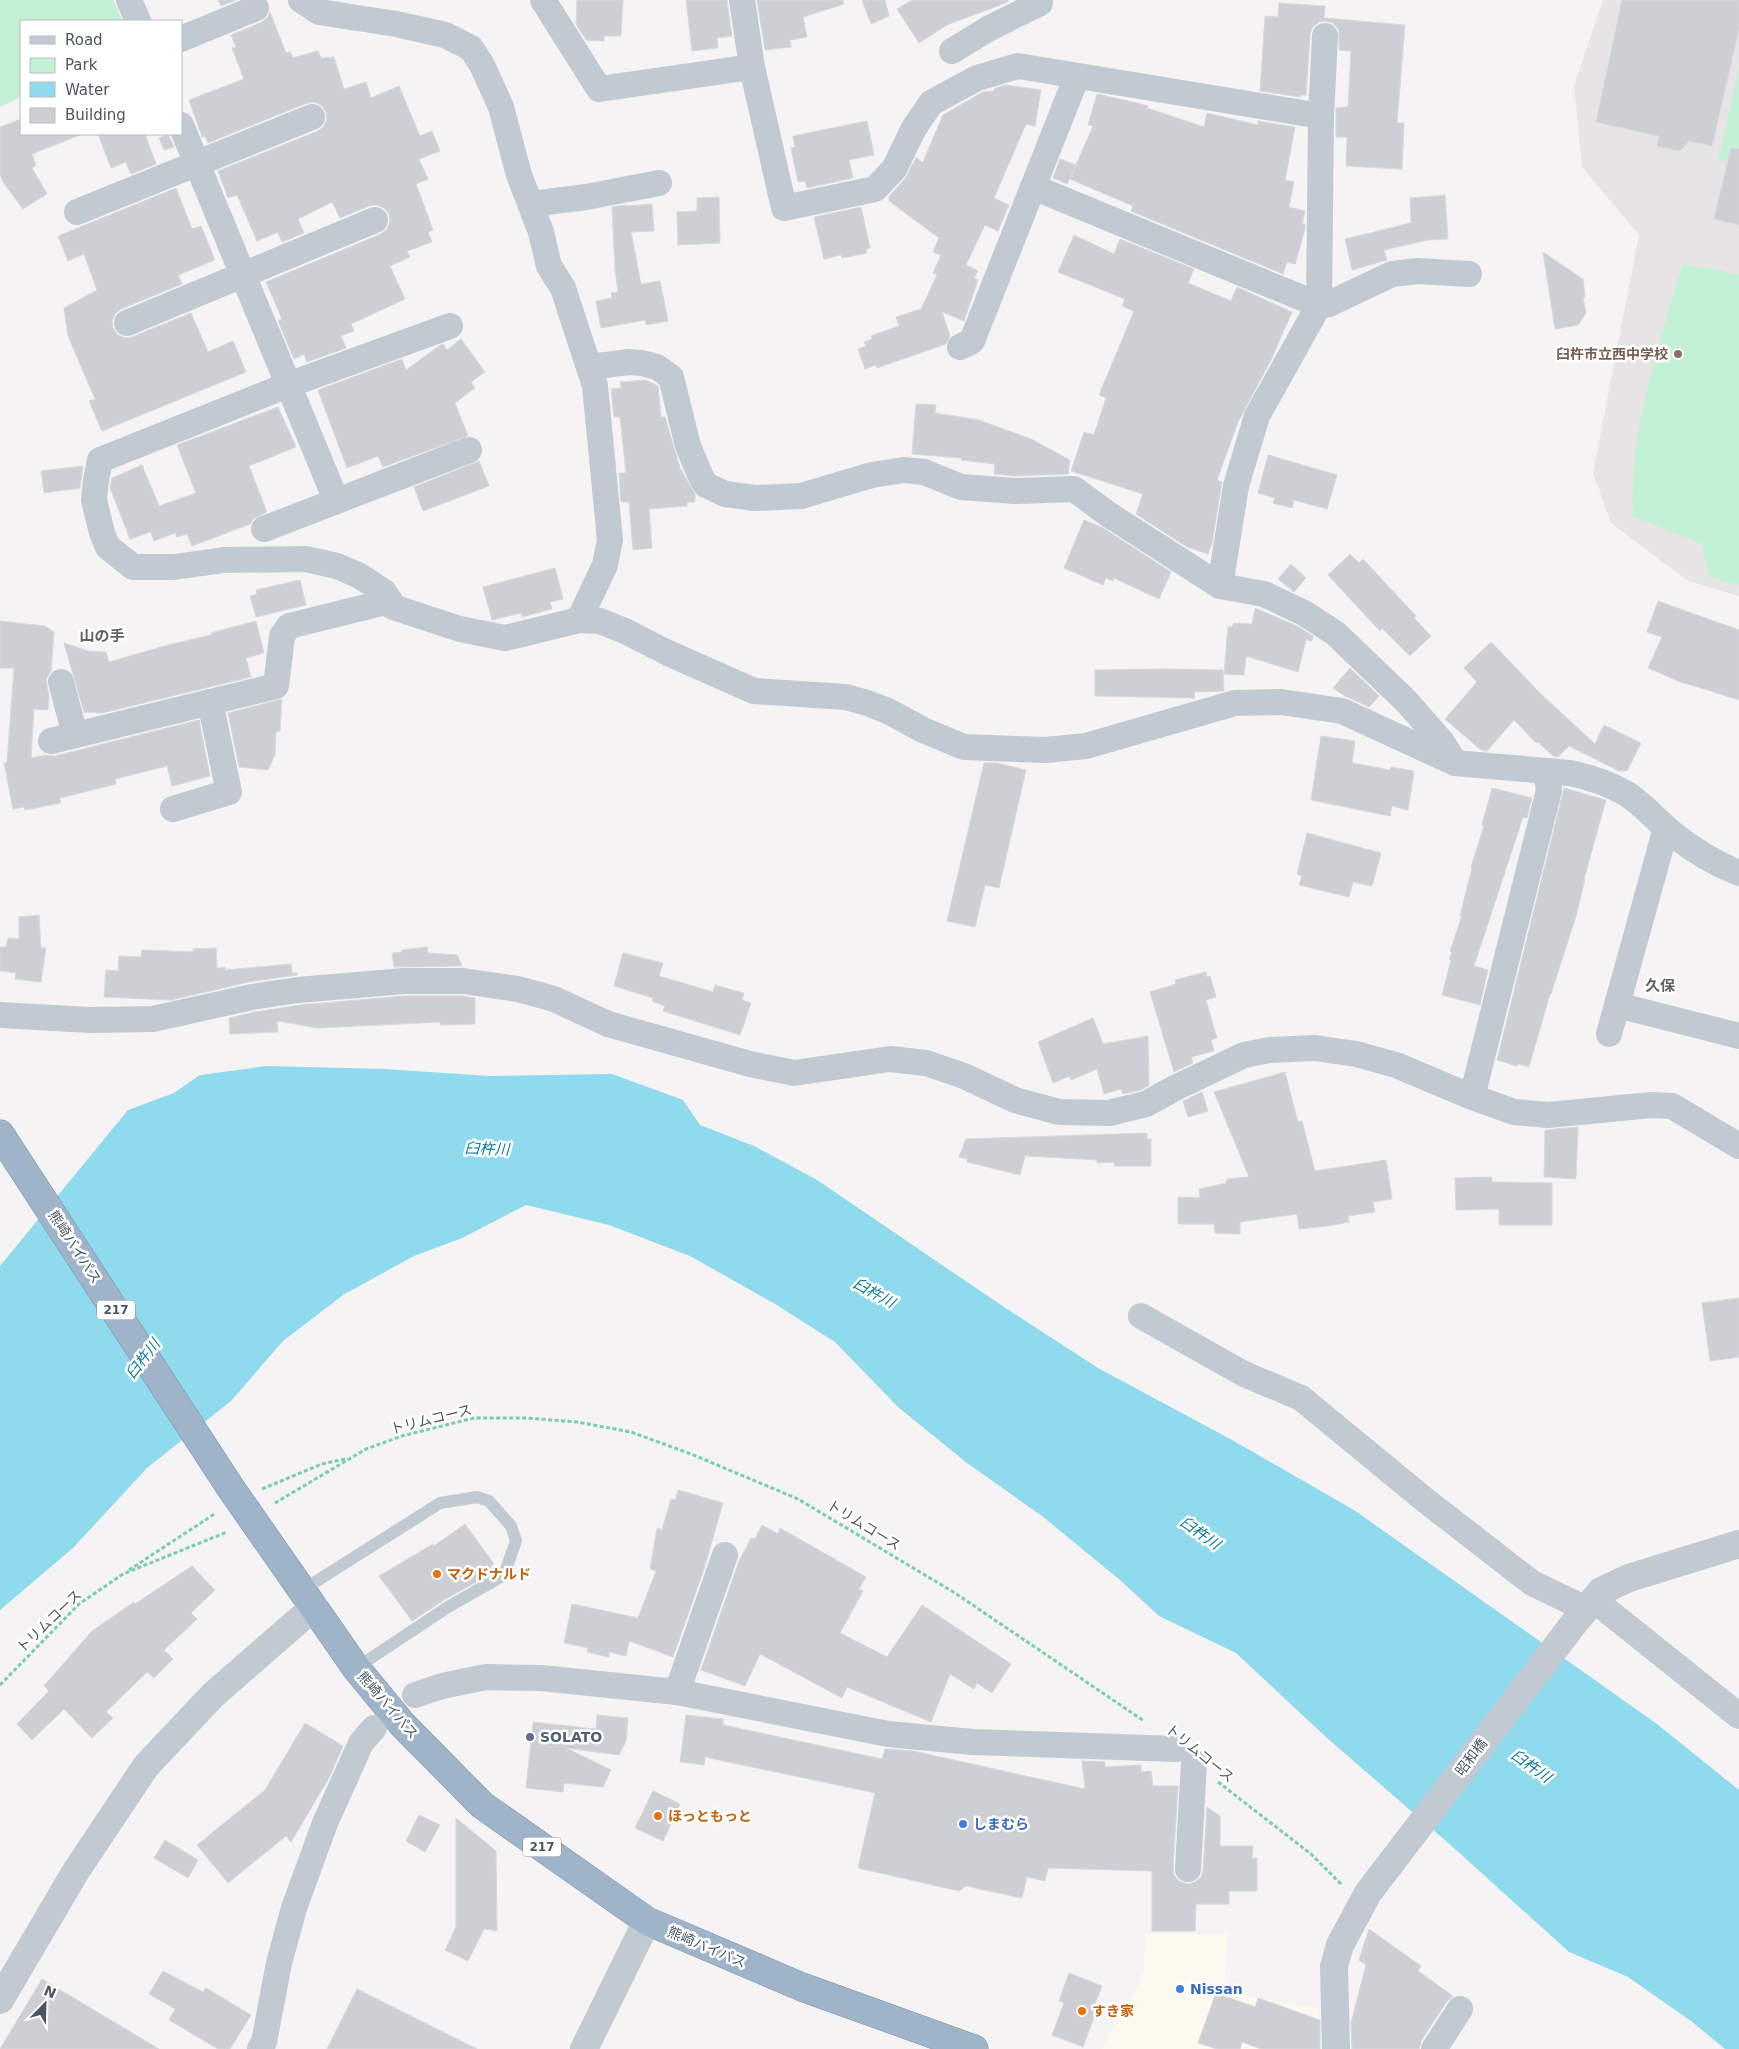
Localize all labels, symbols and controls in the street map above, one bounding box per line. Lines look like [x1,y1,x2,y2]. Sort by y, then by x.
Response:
legend [20,20,182,135]
text: Road [65,31,103,49]
text: Park [65,56,98,74]
text: Water [65,81,110,99]
text: Building [65,106,126,124]
place label: 臼杵市立西中学校 [1556,346,1668,362]
marker: 臼杵市立西中学校 [1672,348,1684,360]
district label: 山の手 [79,627,125,645]
district label: 久保 [1645,977,1676,995]
water label: 臼杵川 [464,1139,512,1159]
street label: 熊崎バイパス [45,1208,105,1286]
water label: 臼杵川 [850,1274,900,1313]
road number: 217 [97,1300,135,1320]
water label: 臼杵川 [122,1334,165,1382]
street label: トリムコース [389,1401,473,1437]
street label: トリムコース [824,1497,904,1553]
water label: 臼杵川 [1176,1513,1225,1554]
place label: マクドナルド [447,1566,531,1582]
marker: マクドナルド [431,1568,443,1580]
street label: トリムコース [13,1586,85,1656]
street label: 熊崎バイパス [354,1668,422,1742]
street label: トリムコース [1163,1721,1237,1785]
place label: SOLATO [540,1729,602,1745]
marker: SOLATO [524,1731,536,1743]
street label: 昭和橋 [1452,1735,1490,1779]
water label: 臼杵川 [1507,1746,1556,1787]
place label: ほっともっと [668,1808,752,1824]
marker: ほっともっと [652,1810,664,1822]
place label: しまむら [973,1816,1029,1832]
marker: しまむら [957,1818,969,1830]
road number: 217 [523,1838,561,1856]
street label: 熊崎バイパス [665,1923,749,1971]
north arrow [20,1979,70,2029]
place label: Nissan [1190,1981,1243,1997]
text: N [42,1982,59,2002]
marker: Nissan [1174,1983,1186,1995]
place label: すき家 [1092,2003,1134,2019]
marker: すき家 [1076,2005,1088,2017]

